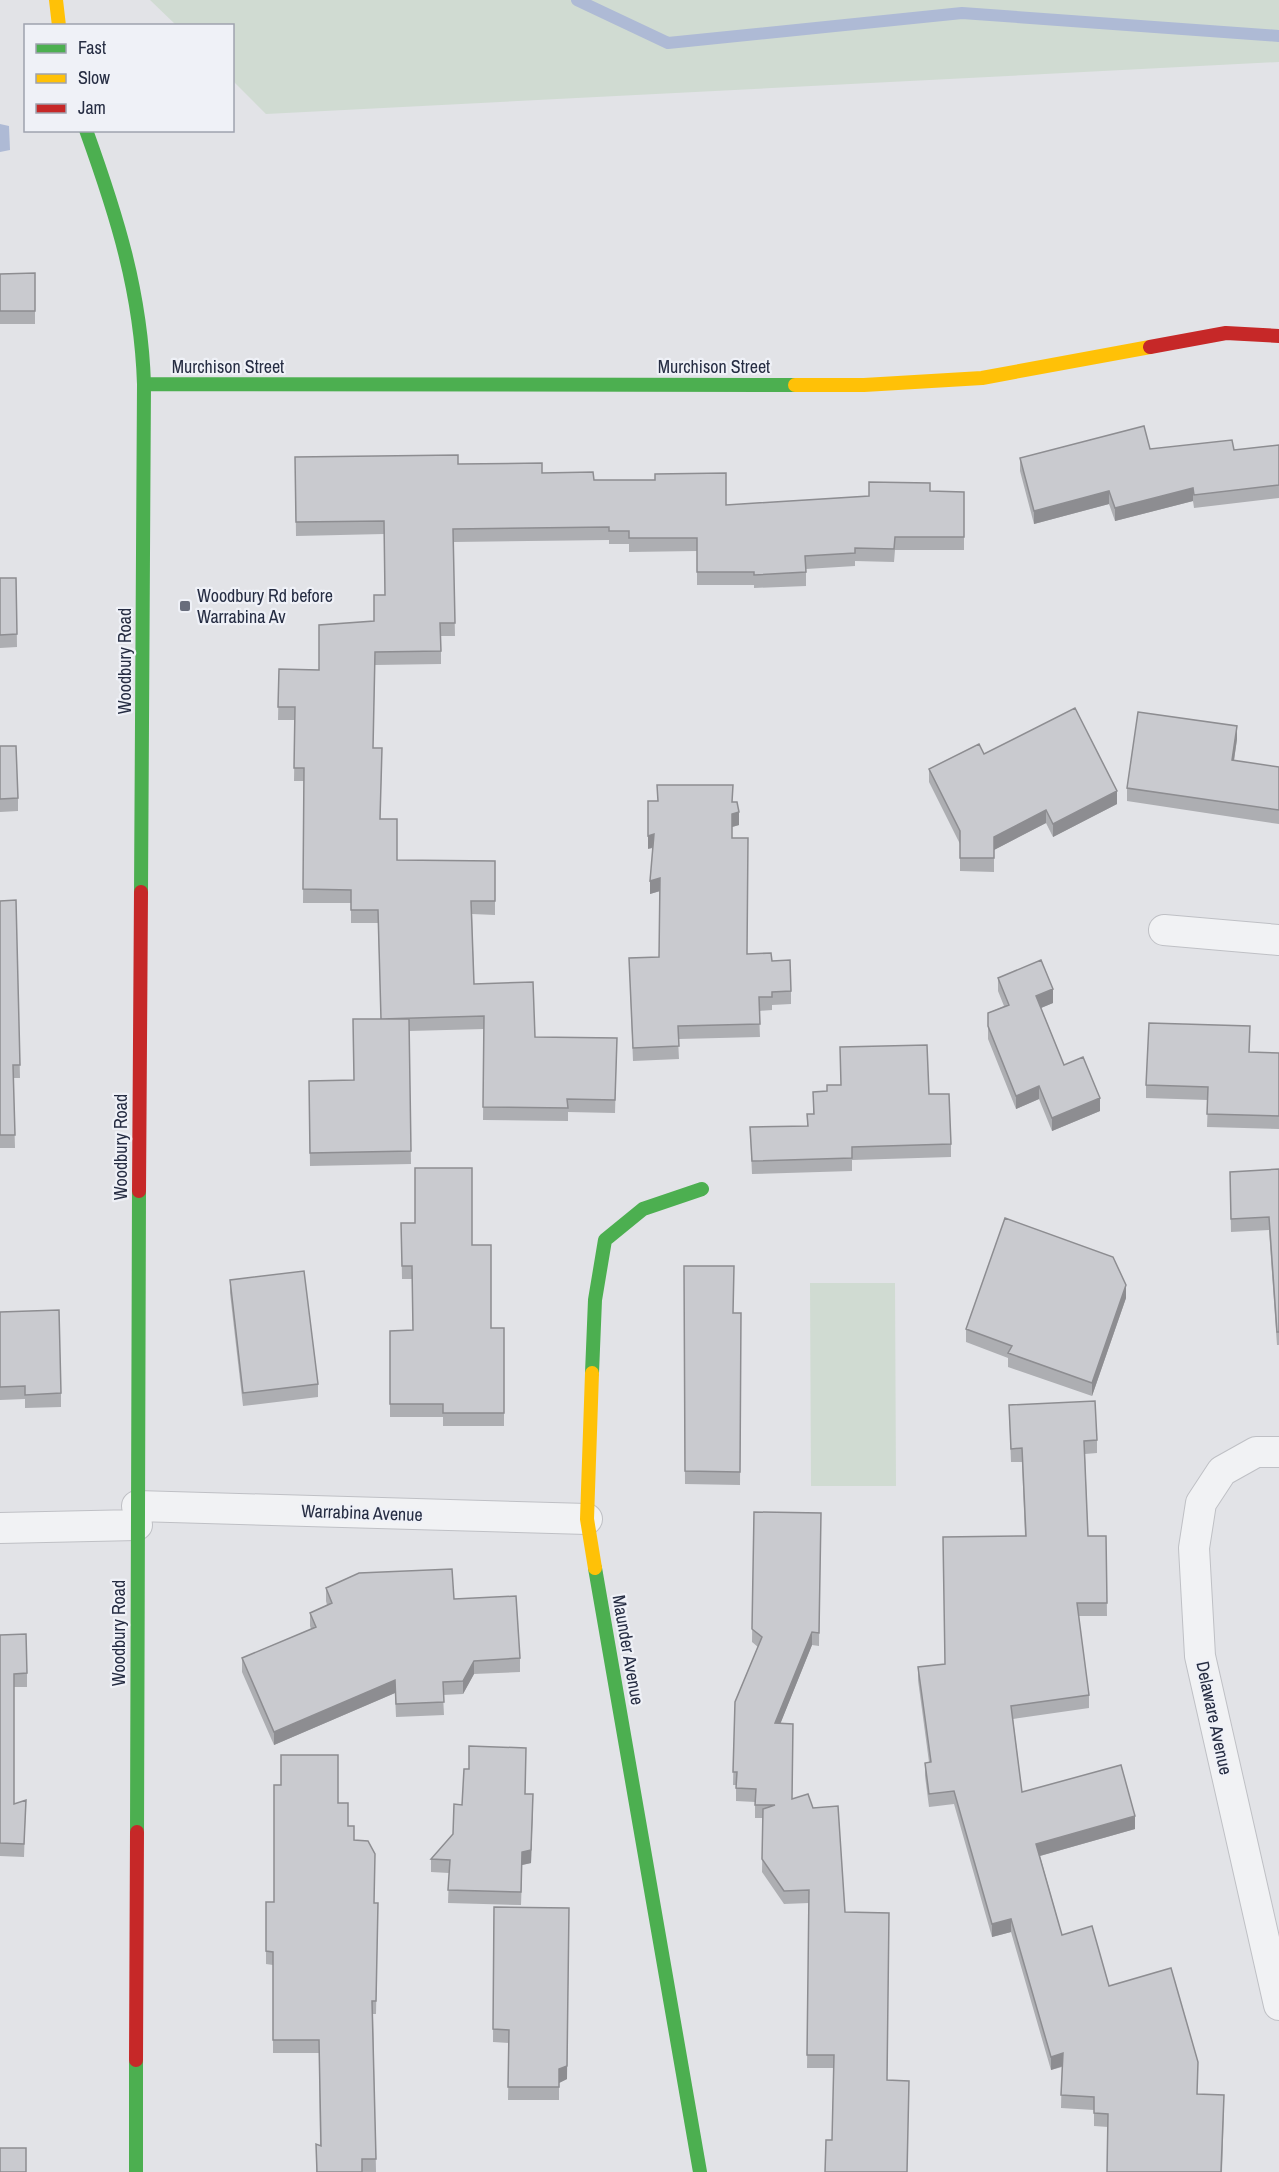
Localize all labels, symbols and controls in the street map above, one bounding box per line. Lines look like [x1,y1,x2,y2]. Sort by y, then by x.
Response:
legend [24,24,234,132]
text: Fast [78,35,106,60]
text: Slow [78,65,110,90]
text: Jam [78,95,106,120]
street label: Murchison Street [172,354,284,379]
street label: Murchison Street [658,354,770,379]
place label: Woodbury Rd before Warrabina Av [197,583,333,629]
marker: Woodbury Rd before Warrabina Av [178,599,192,613]
street label: Woodbury Road [112,608,137,714]
street label: Woodbury Road [108,1094,133,1200]
street label: Warrabina Avenue [301,1498,423,1527]
street label: Woodbury Road [106,1580,131,1686]
street label: Maunder Avenue [607,1593,650,1707]
street label: Delaware Avenue [1190,1659,1239,1777]

